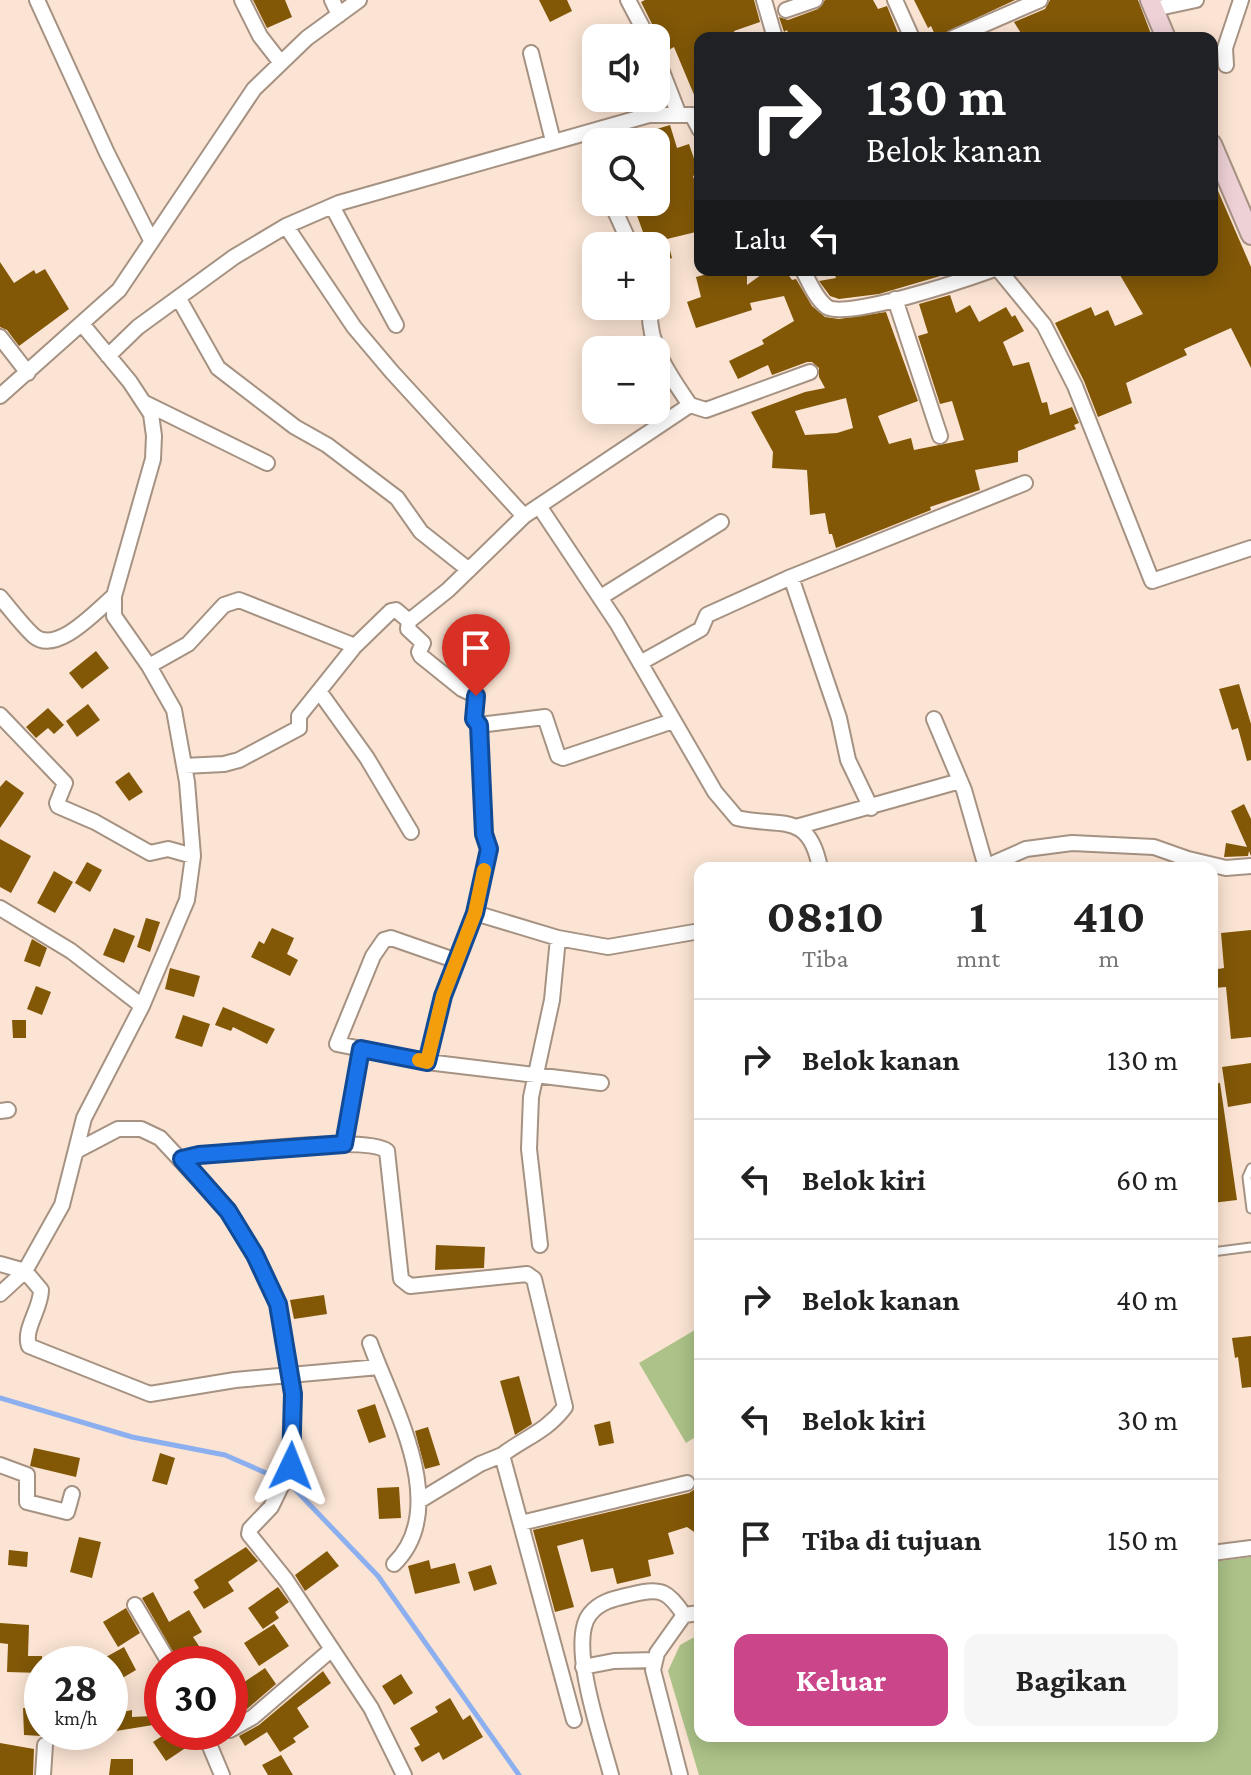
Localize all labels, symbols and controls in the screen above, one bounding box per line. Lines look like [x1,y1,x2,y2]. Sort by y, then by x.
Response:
map controls [582,24,670,424]
button: sound [582,24,670,112]
icon: right [734,64,838,168]
text: 130 m [866,65,1007,127]
button: search [582,128,670,216]
text: Belok kanan [866,130,1042,170]
icon: left [803,216,847,260]
text: Lalu [734,222,787,255]
button: + [582,232,670,320]
button: − [582,336,670,424]
pin [442,614,510,696]
icon: arrive [454,626,498,670]
text: 08:10 [766,889,884,942]
text: 1 [969,889,987,942]
text: 410 [1072,889,1145,942]
text: Tiba [802,944,848,973]
text: mnt [957,944,1000,973]
text: m [1099,944,1119,973]
icon: right [734,1037,778,1081]
text: Belok kanan [802,1043,960,1076]
text: 130 m [1107,1043,1178,1076]
icon: left [734,1157,778,1201]
text: Belok kiri [802,1163,926,1196]
text: 60 m [1116,1163,1178,1196]
icon: right [734,1277,778,1321]
text: Belok kanan [802,1283,960,1316]
text: 40 m [1116,1283,1178,1316]
icon: left [734,1397,778,1441]
text: Belok kiri [802,1403,926,1436]
text: 30 m [1117,1403,1178,1436]
position arrow [249,1424,333,1508]
icon: arrive [734,1517,778,1561]
text: Tiba di tujuan [802,1523,981,1556]
text: 150 m [1107,1523,1178,1556]
button: Keluar [734,1634,948,1726]
button: Bagikan [964,1634,1178,1726]
speed limit sign: 30 [144,1646,248,1750]
text: 28 [54,1665,98,1710]
text: km/h [54,1707,98,1729]

